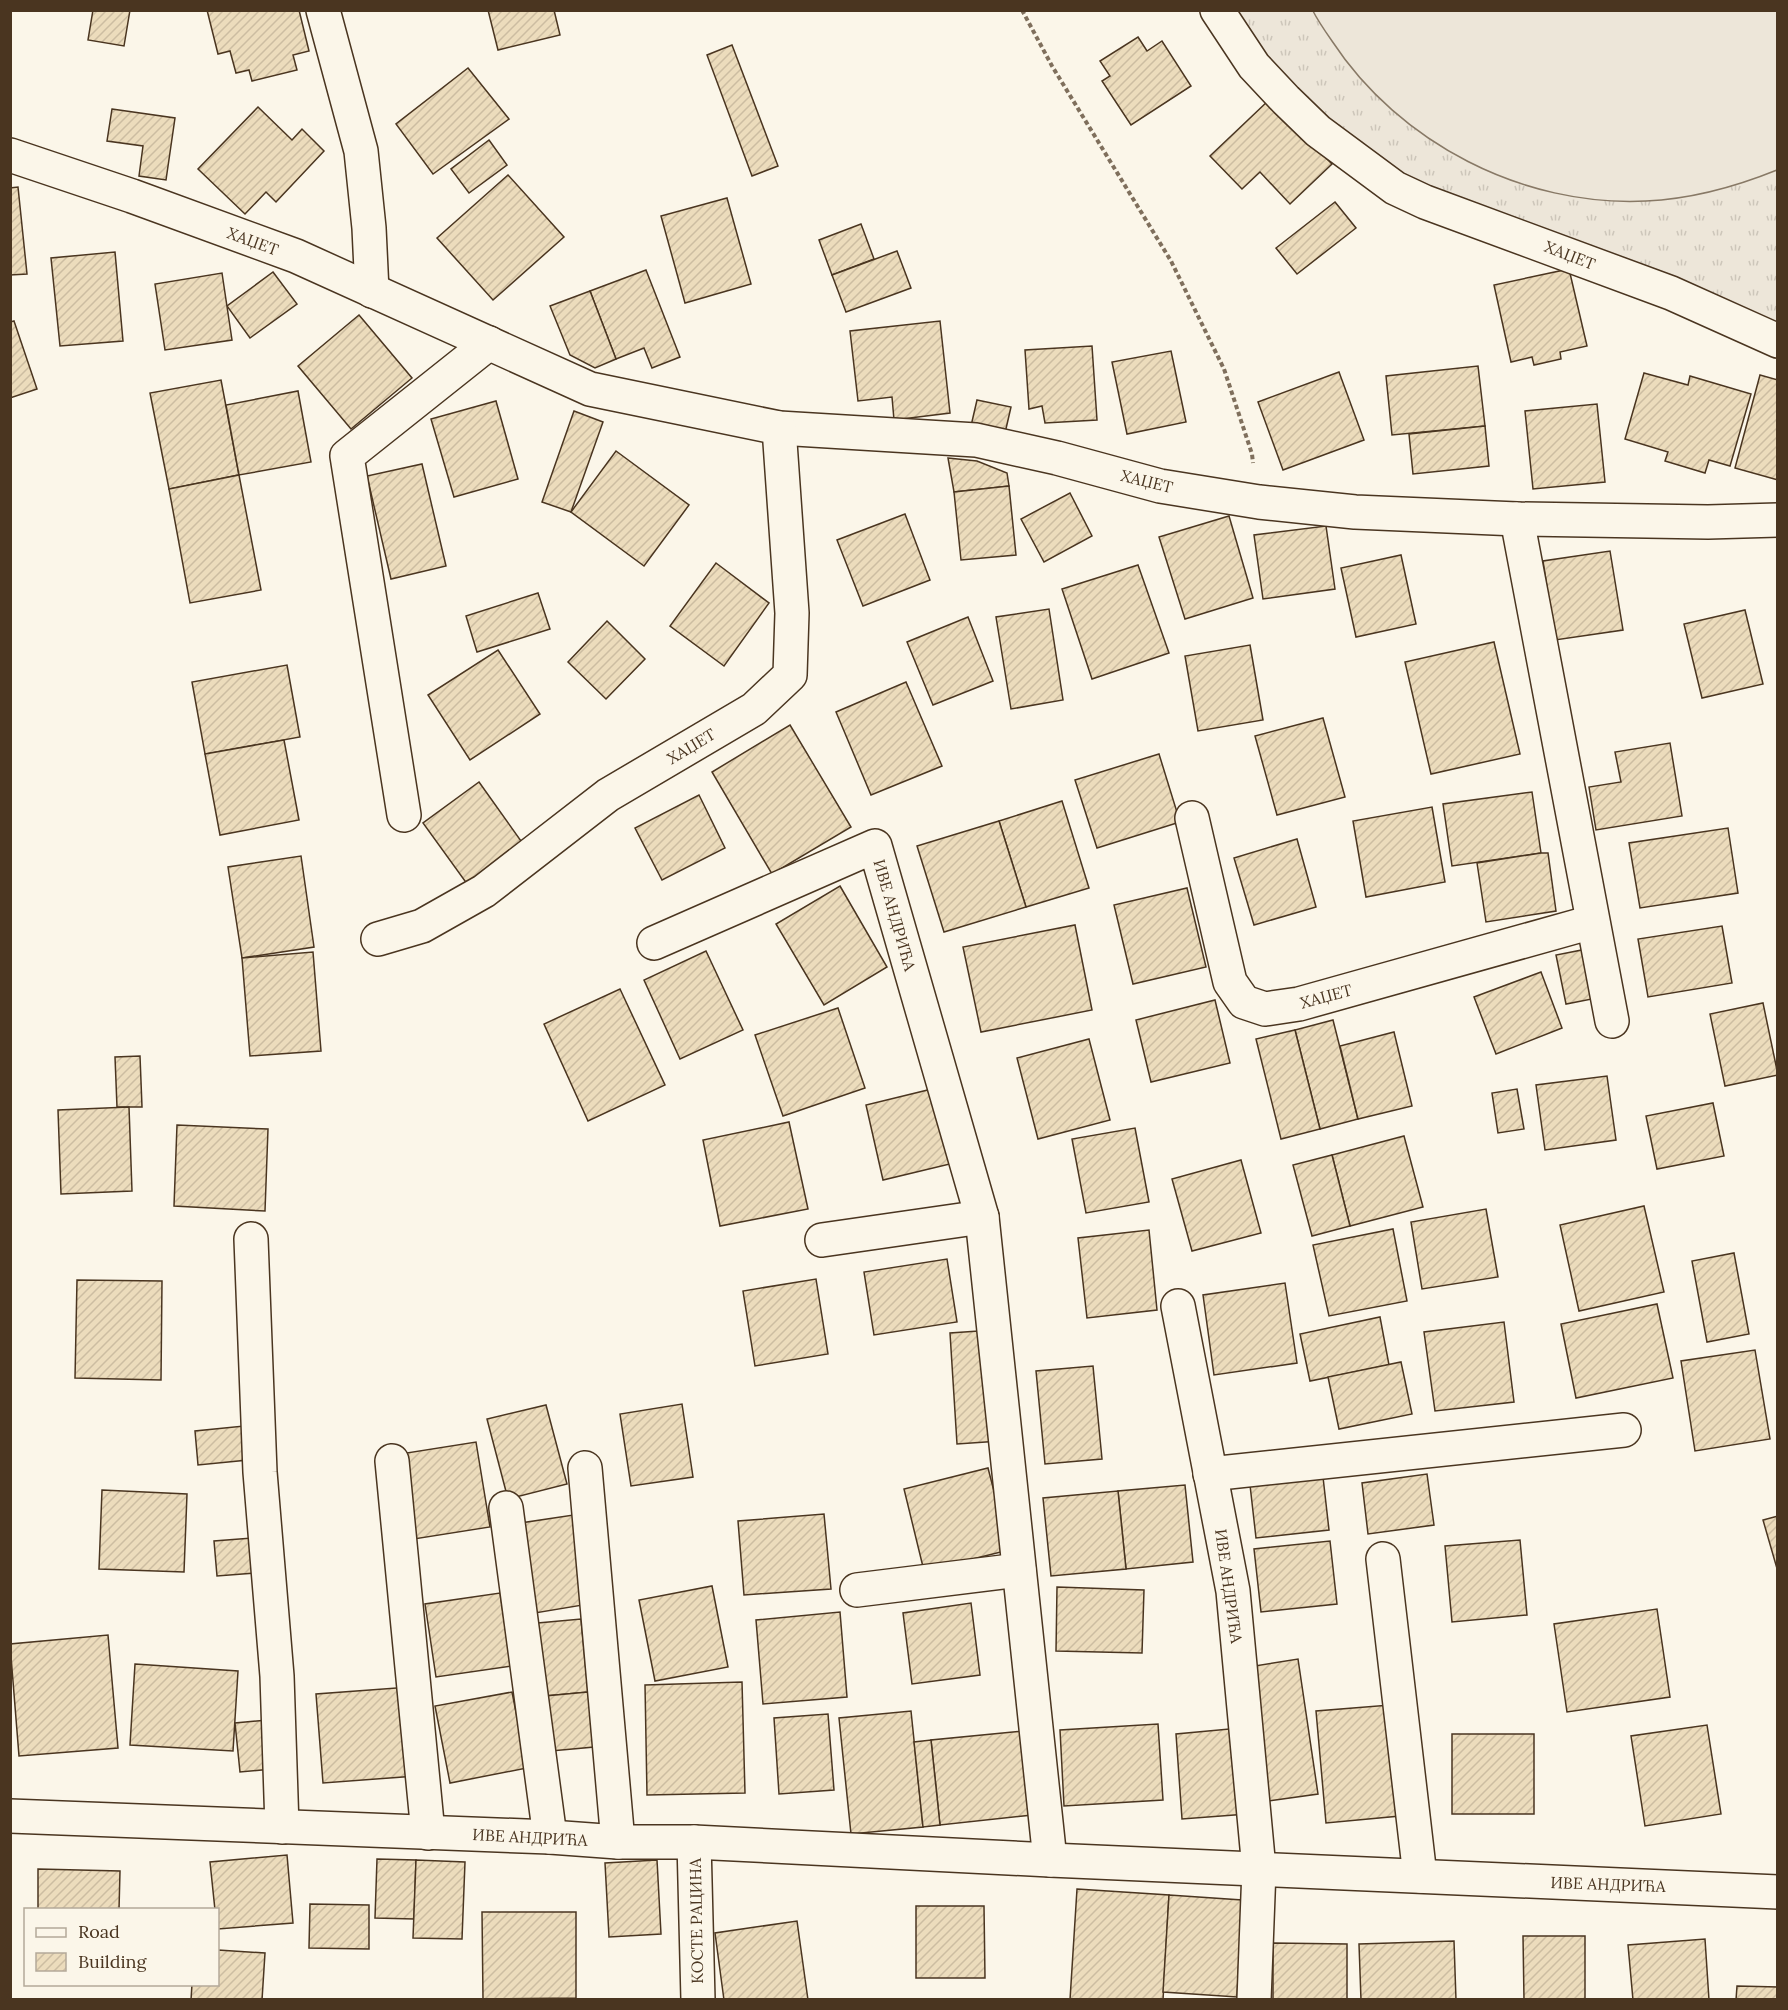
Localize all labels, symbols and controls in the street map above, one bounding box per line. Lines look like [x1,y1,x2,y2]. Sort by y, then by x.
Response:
street label: ХАЏЕТ [225,223,281,259]
street label: ХАЏЕТ [1542,236,1598,274]
street label: ХАЏЕТ [1119,465,1175,497]
street label: ХАЏЕТ [663,724,719,768]
street label: ИВЕ АНДРИЋА [869,857,921,974]
street label: ХАЏЕТ [1298,979,1354,1013]
street label: ИВЕ АНДРИЋА [1211,1528,1247,1645]
street label: ИВЕ АНДРИЋА [472,1824,589,1850]
street label: КОСТЕ РАЦИНА [685,1857,707,1984]
street label: ИВЕ АНДРИЋА [1550,1872,1667,1896]
legend [24,1908,219,1986]
text: Road [78,1920,120,1943]
text: Building [78,1950,148,1973]

